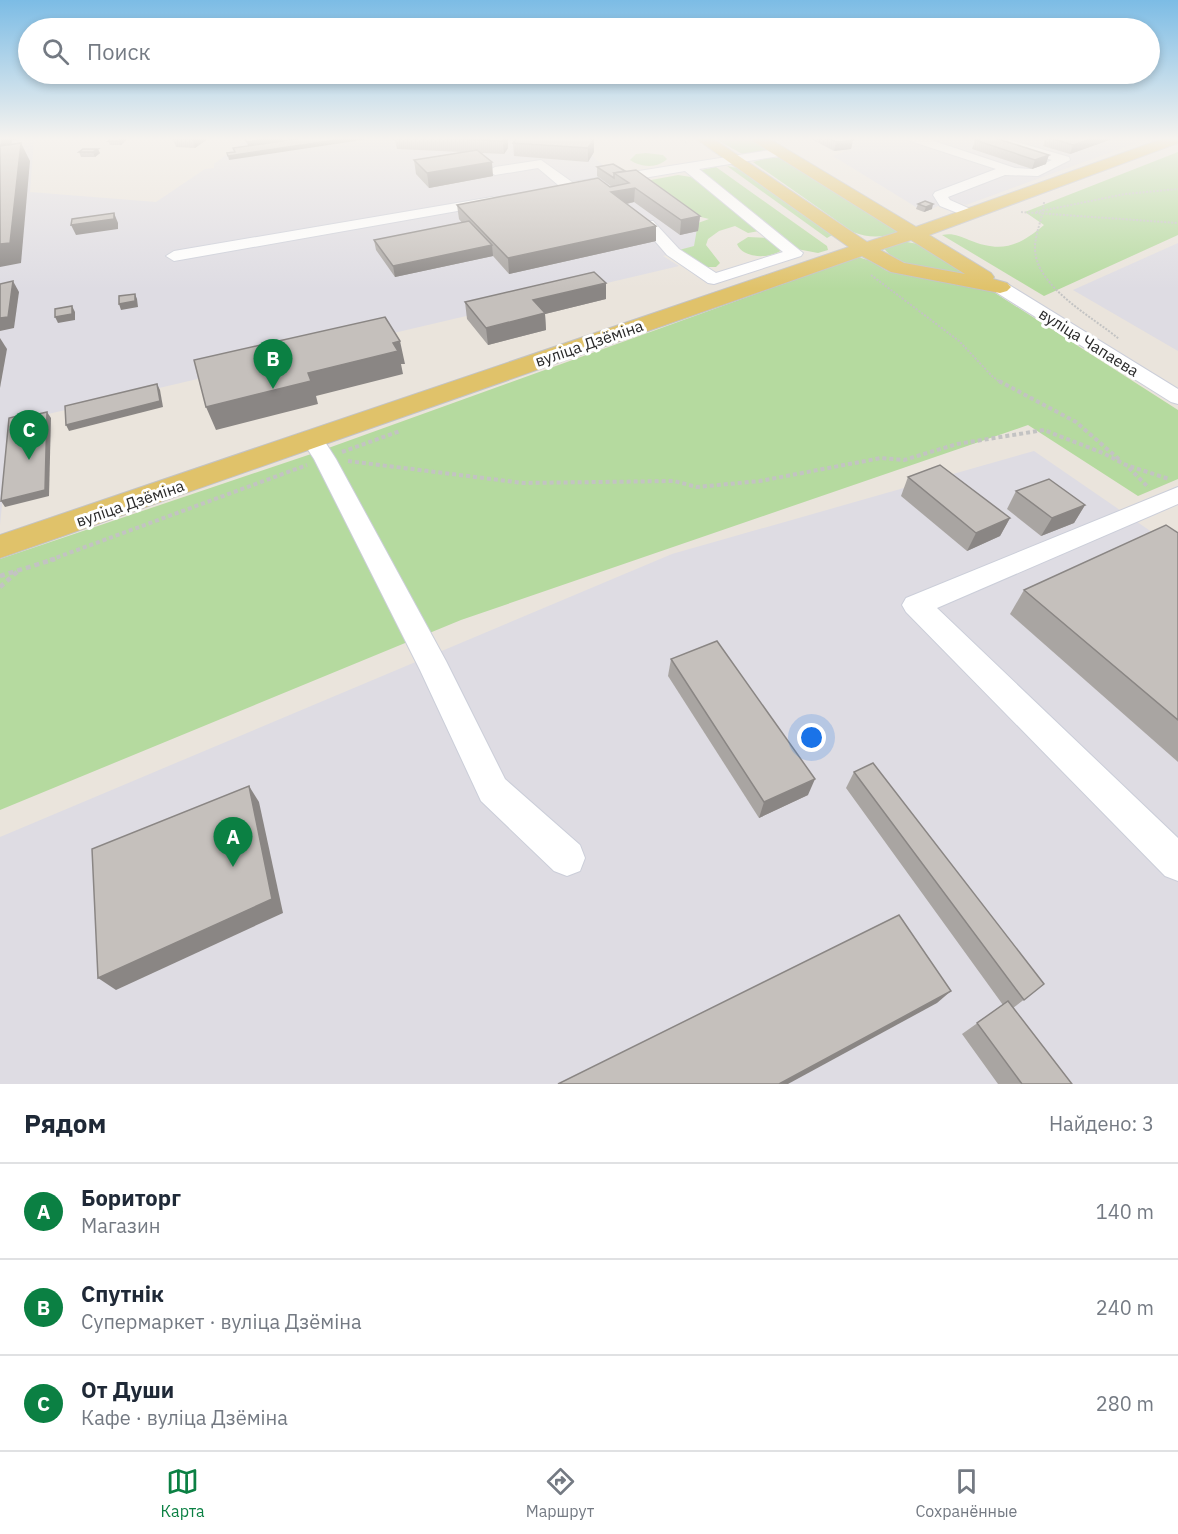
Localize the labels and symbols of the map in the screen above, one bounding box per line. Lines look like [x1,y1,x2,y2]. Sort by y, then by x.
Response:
street label: вуліца Чапаева [1035,303,1143,381]
street label: вуліца Дзёміна [532,315,646,371]
pin: B [254,340,292,389]
pin: C [9,410,48,460]
street label: вуліца Дзёміна [73,475,187,531]
your location [797,723,826,752]
pin: A [214,818,252,867]

